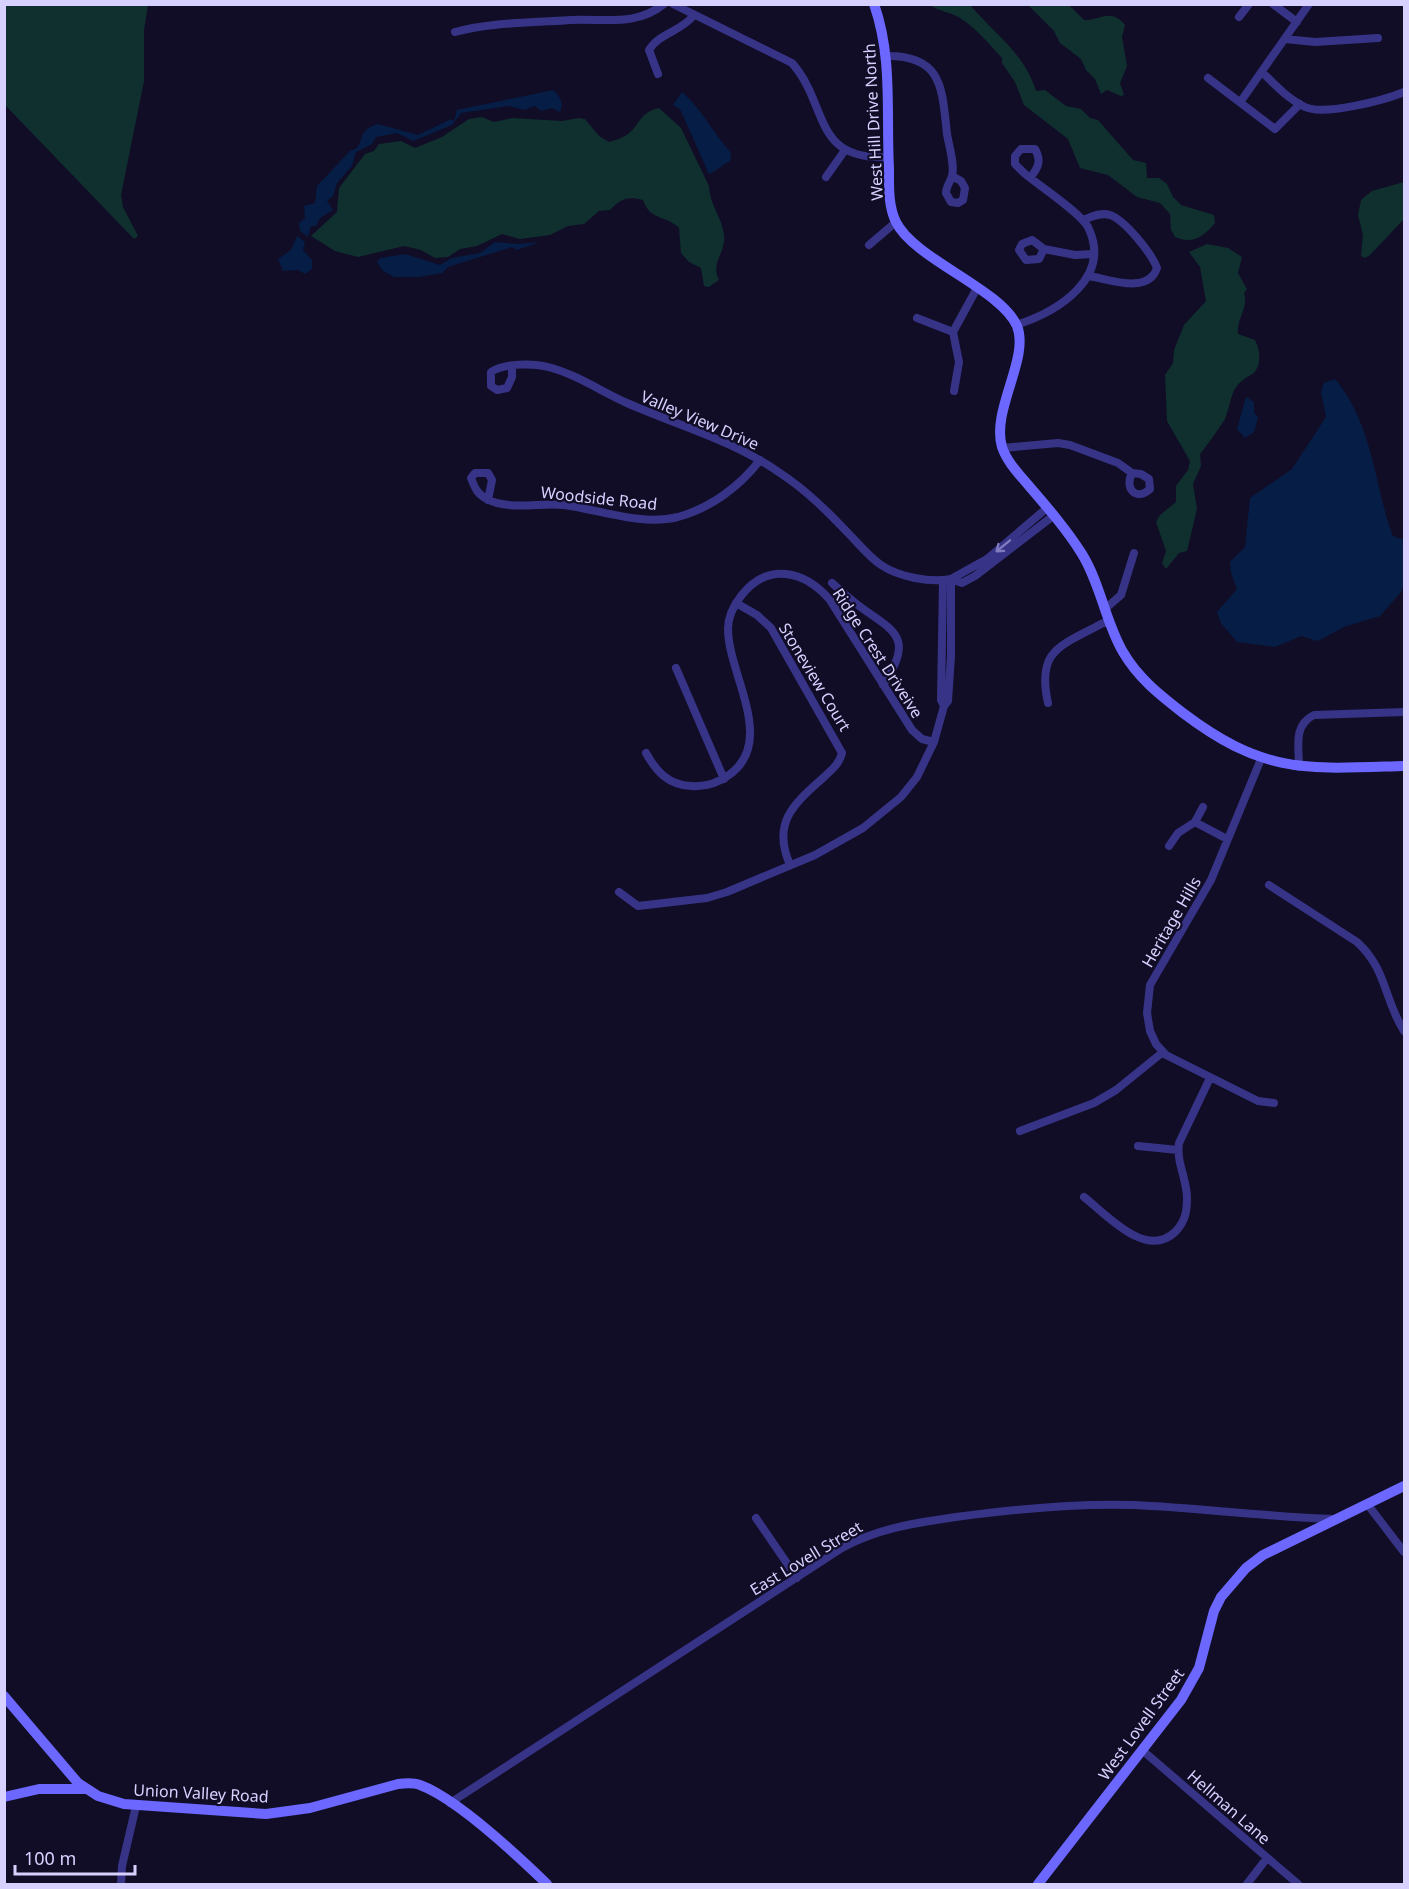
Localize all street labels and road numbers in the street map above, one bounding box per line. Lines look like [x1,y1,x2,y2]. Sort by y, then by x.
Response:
street label: West Hill Drive North [858,43,888,201]
street label: Valley View Drive [638,385,762,455]
street label: Woodside Road [540,481,658,515]
street label: Ridge Crest Driveive [828,584,928,722]
street label: Stoneview Court [774,619,856,735]
street label: Heritage Hills [1136,873,1206,971]
street label: East Lovell Street [746,1516,866,1600]
street label: West Lovell Street [1093,1663,1189,1784]
street label: Hellman Lane [1183,1765,1275,1849]
street label: Union Valley Road [133,1778,269,1808]

